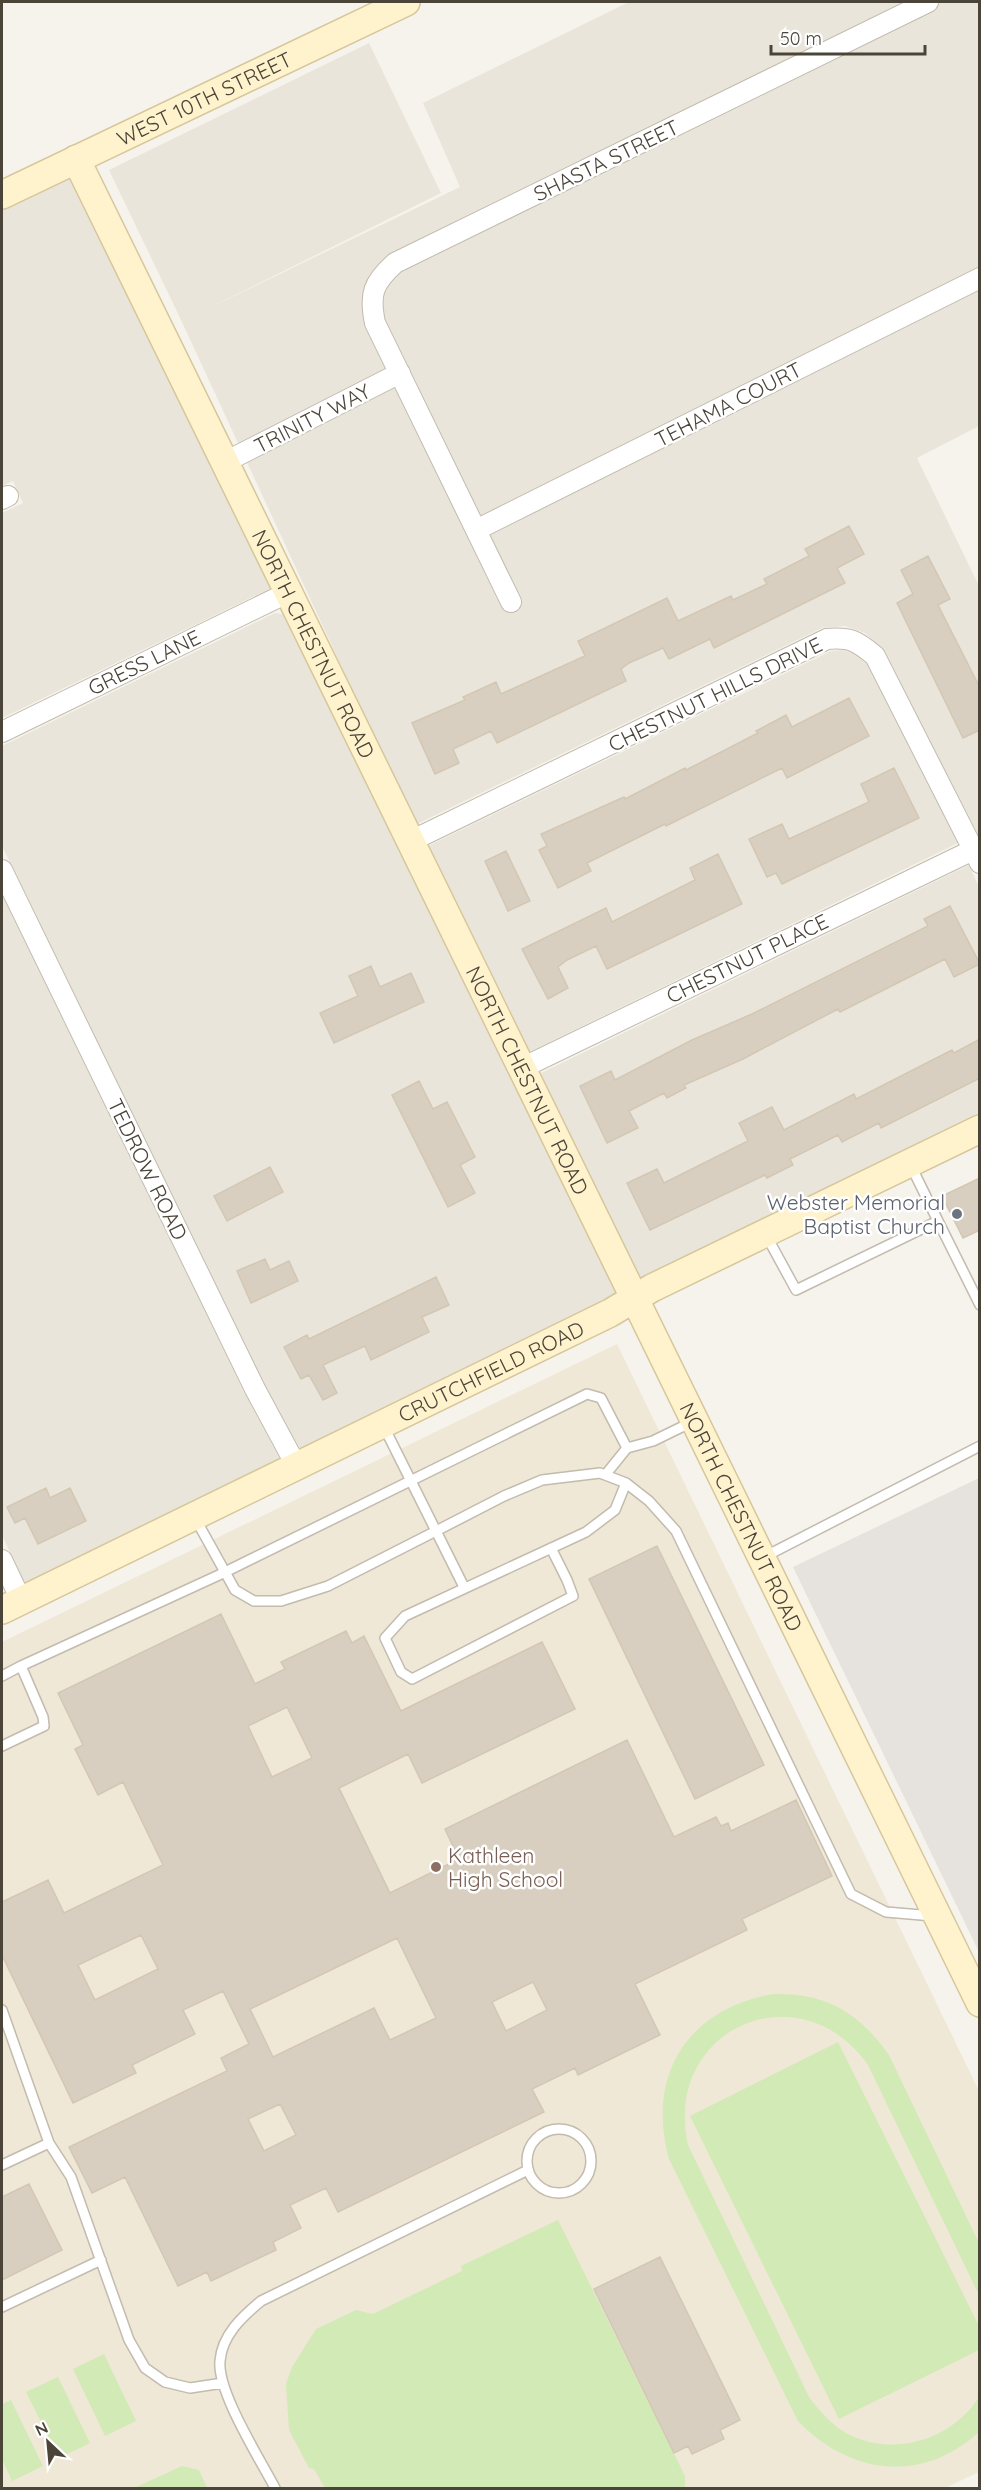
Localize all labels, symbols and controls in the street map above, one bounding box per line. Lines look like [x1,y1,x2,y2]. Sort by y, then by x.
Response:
scale bar [771,18,926,56]
text: 50 m [780,27,822,50]
street label: WEST 10TH STREET [112,46,296,151]
street label: SHASTA STREET [529,114,683,206]
street label: TEHAMA COURT [650,356,806,452]
street label: TRINITY WAY [249,377,375,458]
street label: NORTH CHESTNUT ROAD [247,525,381,762]
street label: GRESS LANE [84,624,204,700]
street label: CHESTNUT HILLS DRIVE [604,631,826,757]
street label: CHESTNUT PLACE [662,908,832,1008]
street label: NORTH CHESTNUT ROAD [461,962,595,1199]
street label: TEDROW ROAD [103,1094,193,1244]
place label: Webster Memorial Baptist Church [767,1189,945,1239]
marker: Webster Memorial Baptist Church [950,1207,964,1221]
street label: CRUTCHFIELD ROAD [394,1315,588,1428]
street label: NORTH CHESTNUT ROAD [675,1398,809,1635]
place label: Kathleen High School [448,1842,563,1892]
marker: Kathleen High School [429,1860,443,1874]
north arrow [18,2412,78,2472]
text: N [32,2417,51,2440]

